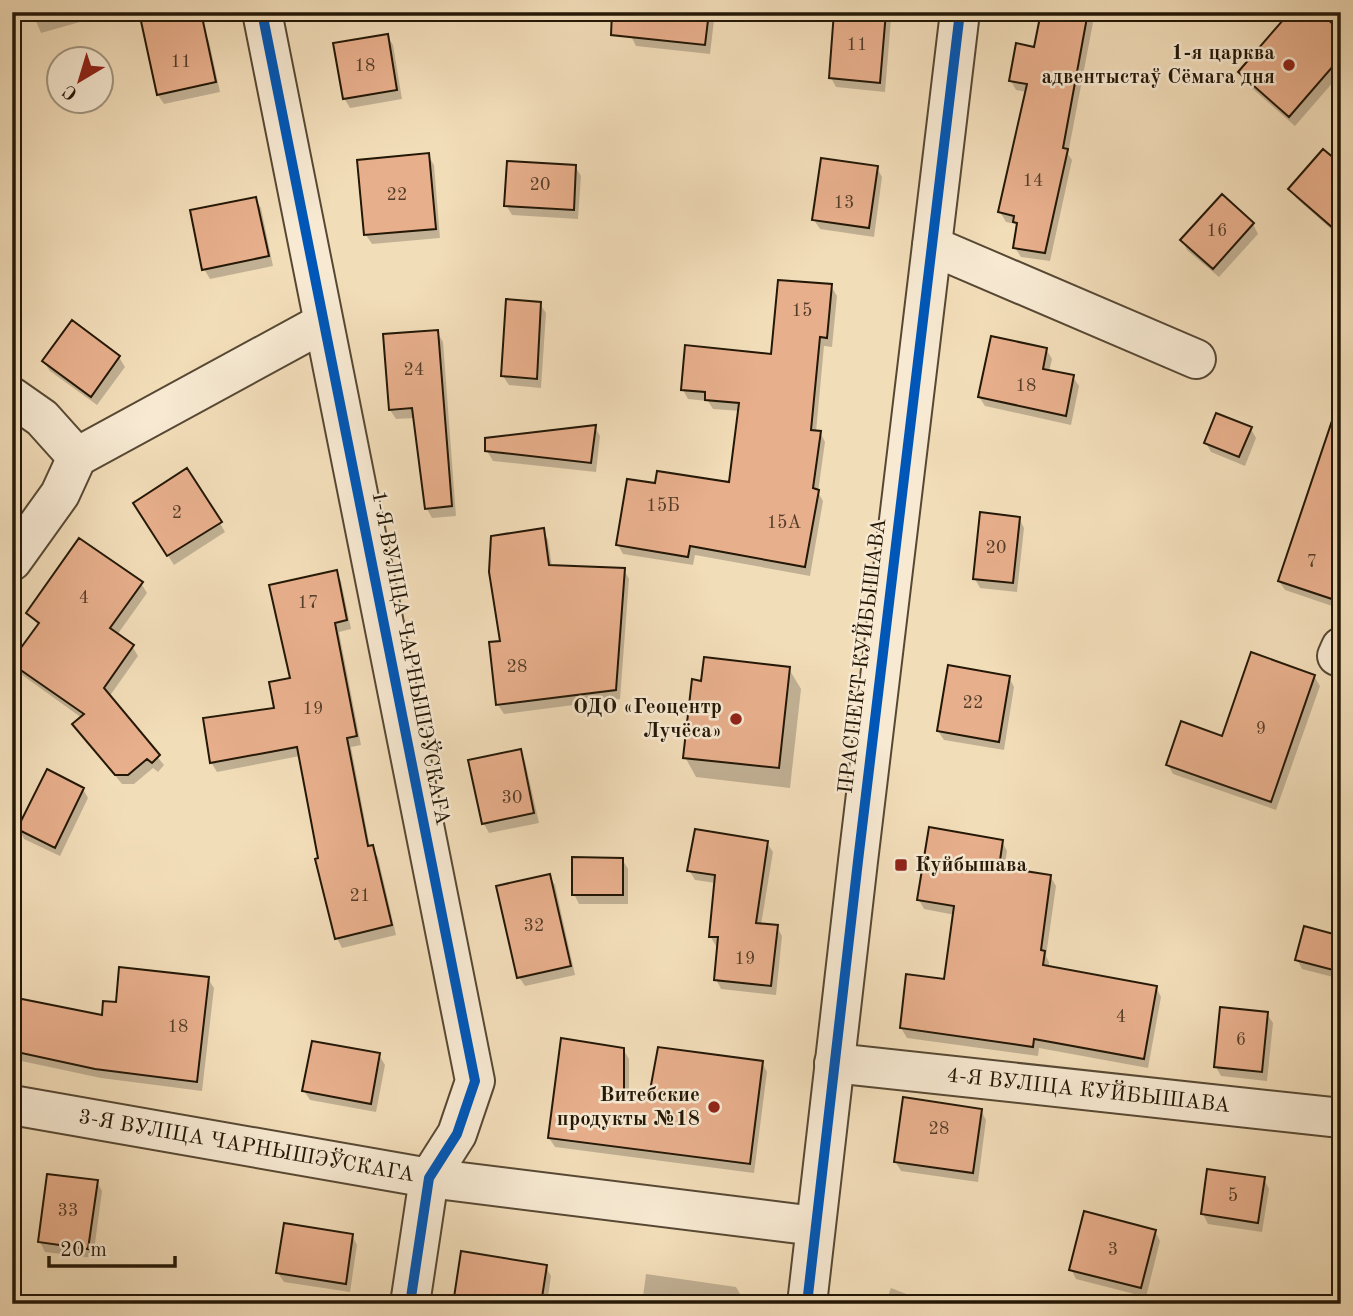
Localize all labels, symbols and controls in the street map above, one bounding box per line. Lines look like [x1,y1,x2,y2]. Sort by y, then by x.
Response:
house number: 11 [847,36,867,54]
place label: 1-я царква адвентыстаў Сёмага дня [1041,43,1275,88]
north arrow [46,46,116,116]
house number: 11 [171,53,191,71]
house number: 18 [355,57,375,75]
marker: 1-я царква адвентыстаў Сёмага дня [1281,57,1297,73]
text: С [60,80,82,103]
house number: 14 [1023,172,1043,190]
house number: 20 [530,176,550,194]
house number: 22 [387,186,407,204]
house number: 13 [834,194,854,212]
house number: 16 [1207,222,1227,240]
house number: 15 [792,302,812,320]
house number: 24 [404,361,424,379]
house number: 18 [1016,377,1036,395]
street label: 1-Я ВУЛІЦА ЧАРНЫШЭЎСКАГА [367,488,458,827]
house number: 15Б [646,497,680,515]
house number: 2 [172,504,182,522]
house number: 15А [767,514,802,532]
street label: ПРАСПЕКТ КУЙБЫШАВА [831,517,890,795]
house number: 20 [986,539,1006,557]
house number: 7 [1307,553,1317,571]
house number: 4 [79,589,89,607]
house number: 17 [298,594,318,612]
house number: 28 [507,658,527,676]
house number: 22 [963,694,983,712]
place label: ОДО «Геоцентр Лучёса» [573,697,722,742]
house number: 19 [303,700,323,718]
marker: ОДО «Геоцентр Лучёса» [728,711,744,727]
house number: 9 [1256,720,1266,738]
house number: 30 [502,789,522,807]
place label: Куйбышава [915,855,1027,876]
marker: Куйбышава [893,857,909,873]
house number: 21 [350,887,370,905]
house number: 32 [524,917,544,935]
house number: 19 [735,950,755,968]
house number: 4 [1116,1008,1126,1026]
house number: 18 [168,1018,188,1036]
house number: 6 [1236,1031,1246,1049]
street label: 4-Я ВУЛІЦА КУЙБЫШАВА [946,1065,1231,1116]
place label: Витебские продукты №18 [557,1085,700,1130]
marker: Витебские продукты №18 [706,1099,722,1115]
street label: 3-Я ВУЛІЦА ЧАРНЫШЭЎСКАГА [77,1106,416,1186]
house number: 28 [929,1120,949,1138]
house number: 5 [1228,1187,1238,1205]
house number: 33 [58,1202,78,1220]
scale bar [49,1225,175,1269]
text: 20 m [60,1240,107,1261]
house number: 3 [1108,1241,1118,1259]

